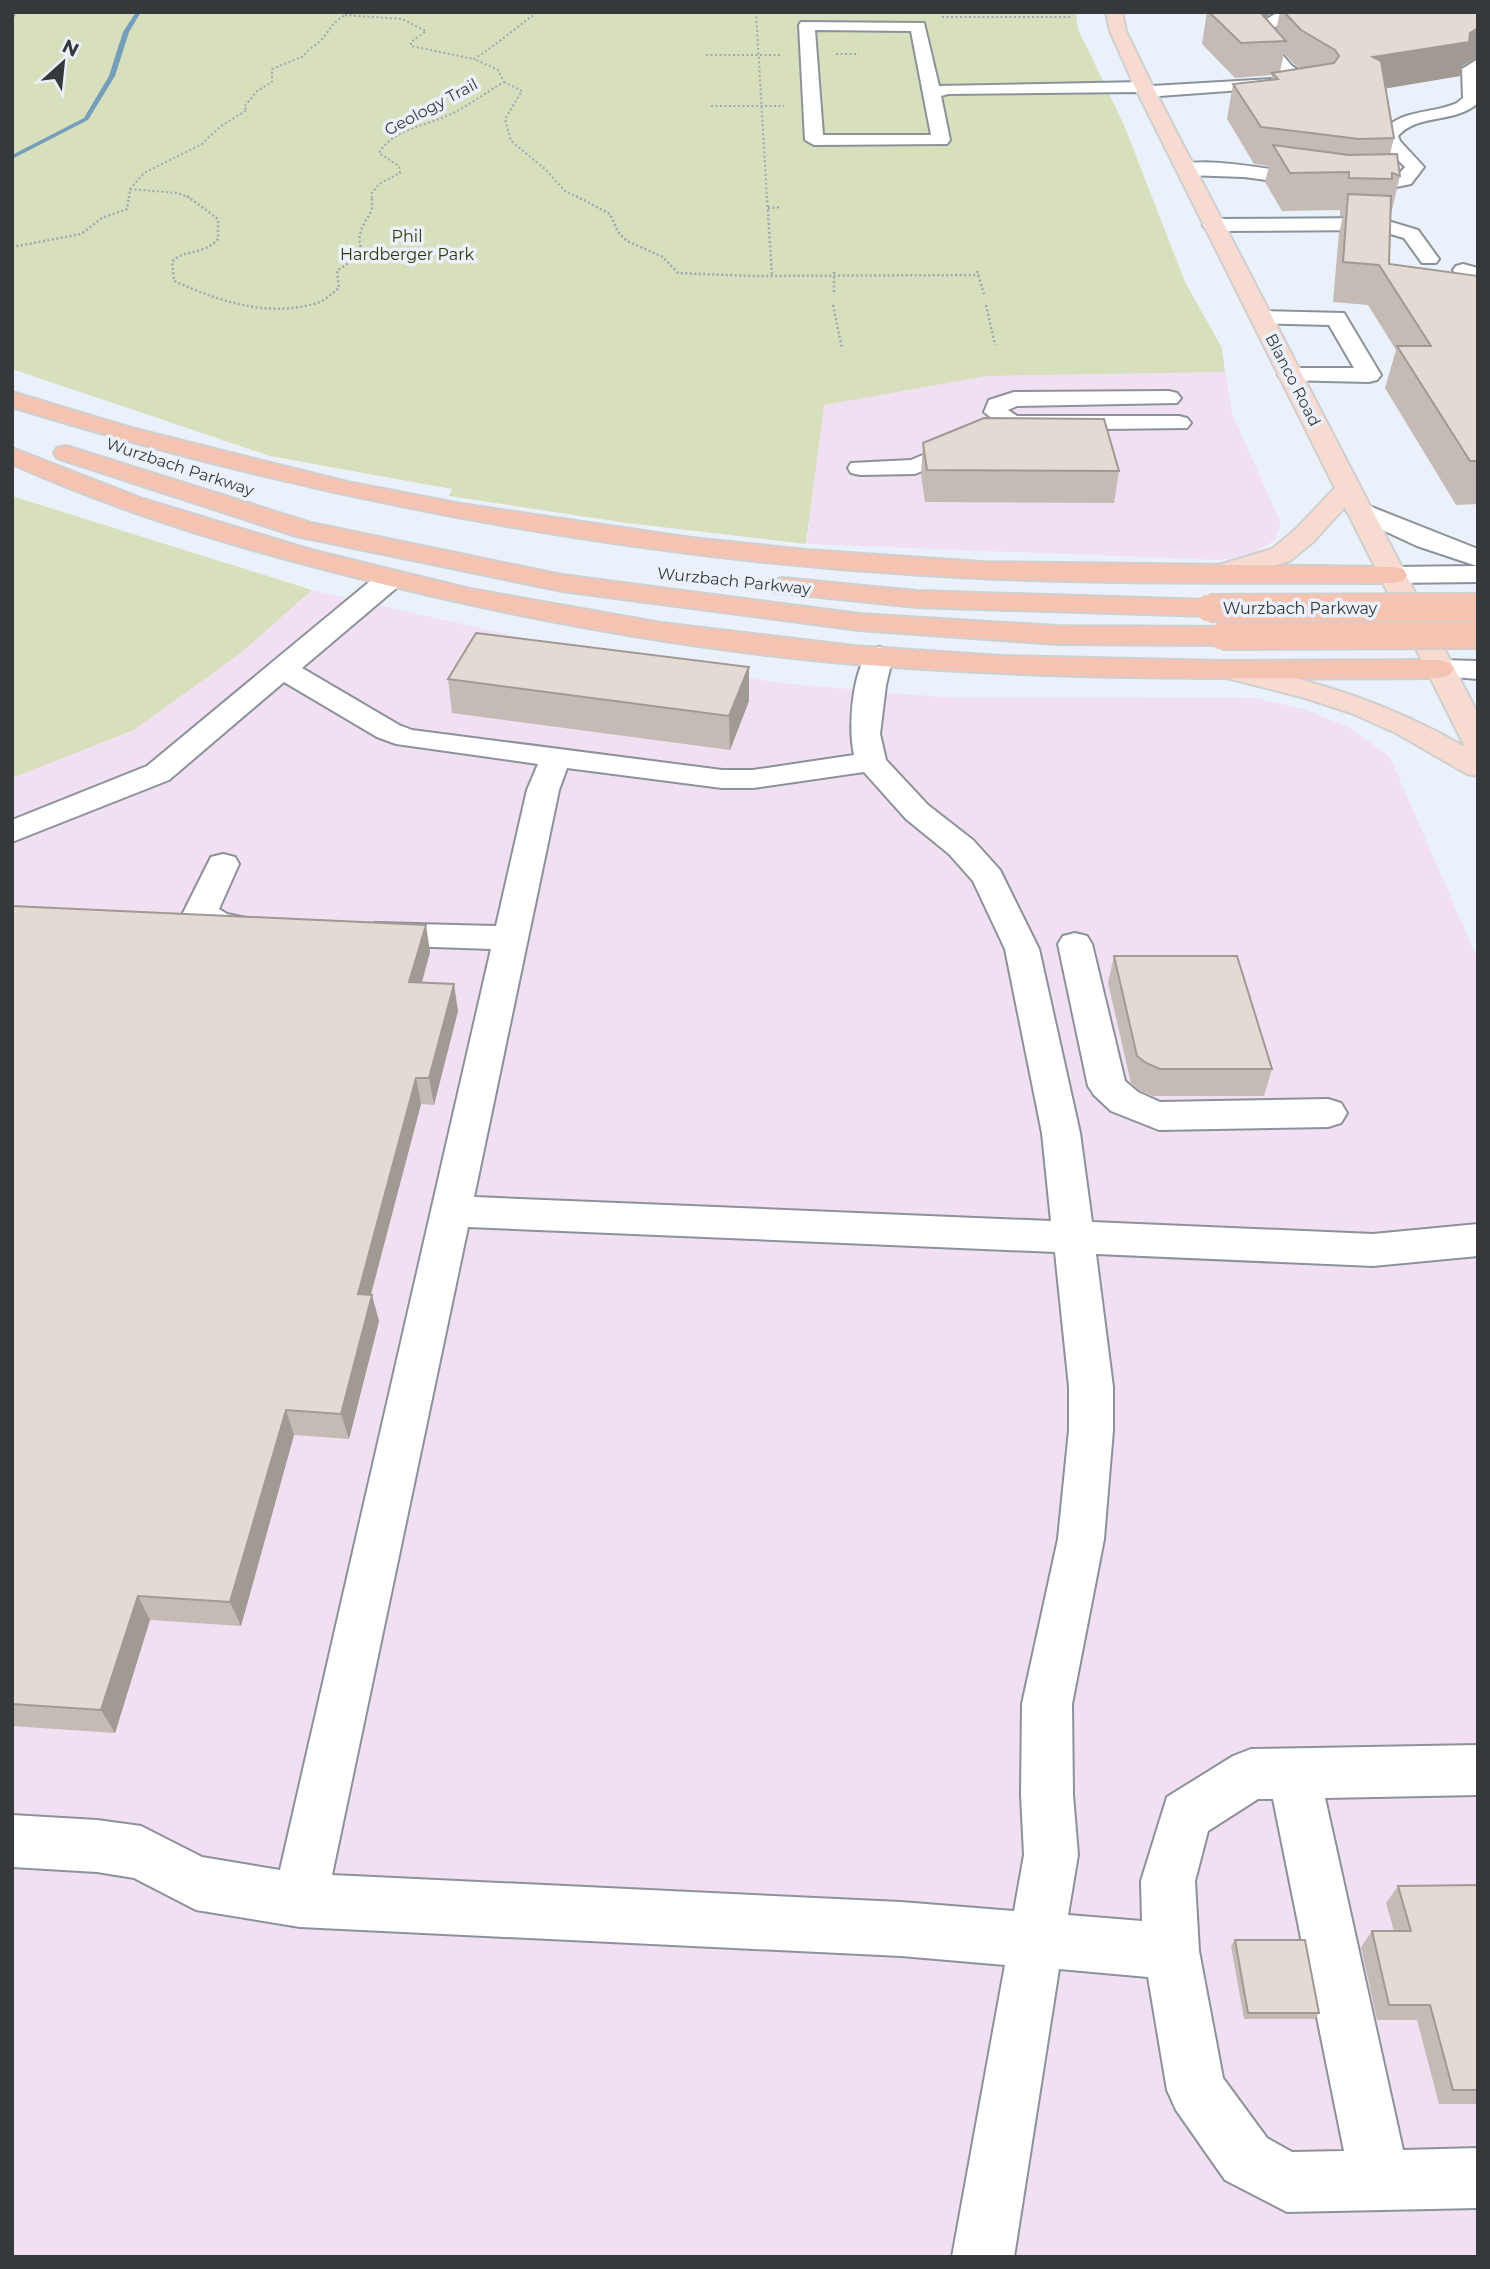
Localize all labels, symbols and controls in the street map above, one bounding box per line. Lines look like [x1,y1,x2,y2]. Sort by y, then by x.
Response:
north arrow [28,28,98,98]
text: N [58,35,83,62]
street label: Geology Trail [381,74,481,140]
park label: Phil Hardberger Park [340,227,474,264]
street label: Blanco Road [1261,330,1325,430]
street label: Wurzbach Parkway [104,434,257,500]
street label: Wurzbach Parkway [656,563,812,599]
street label: Wurzbach Parkway [1223,599,1378,618]

